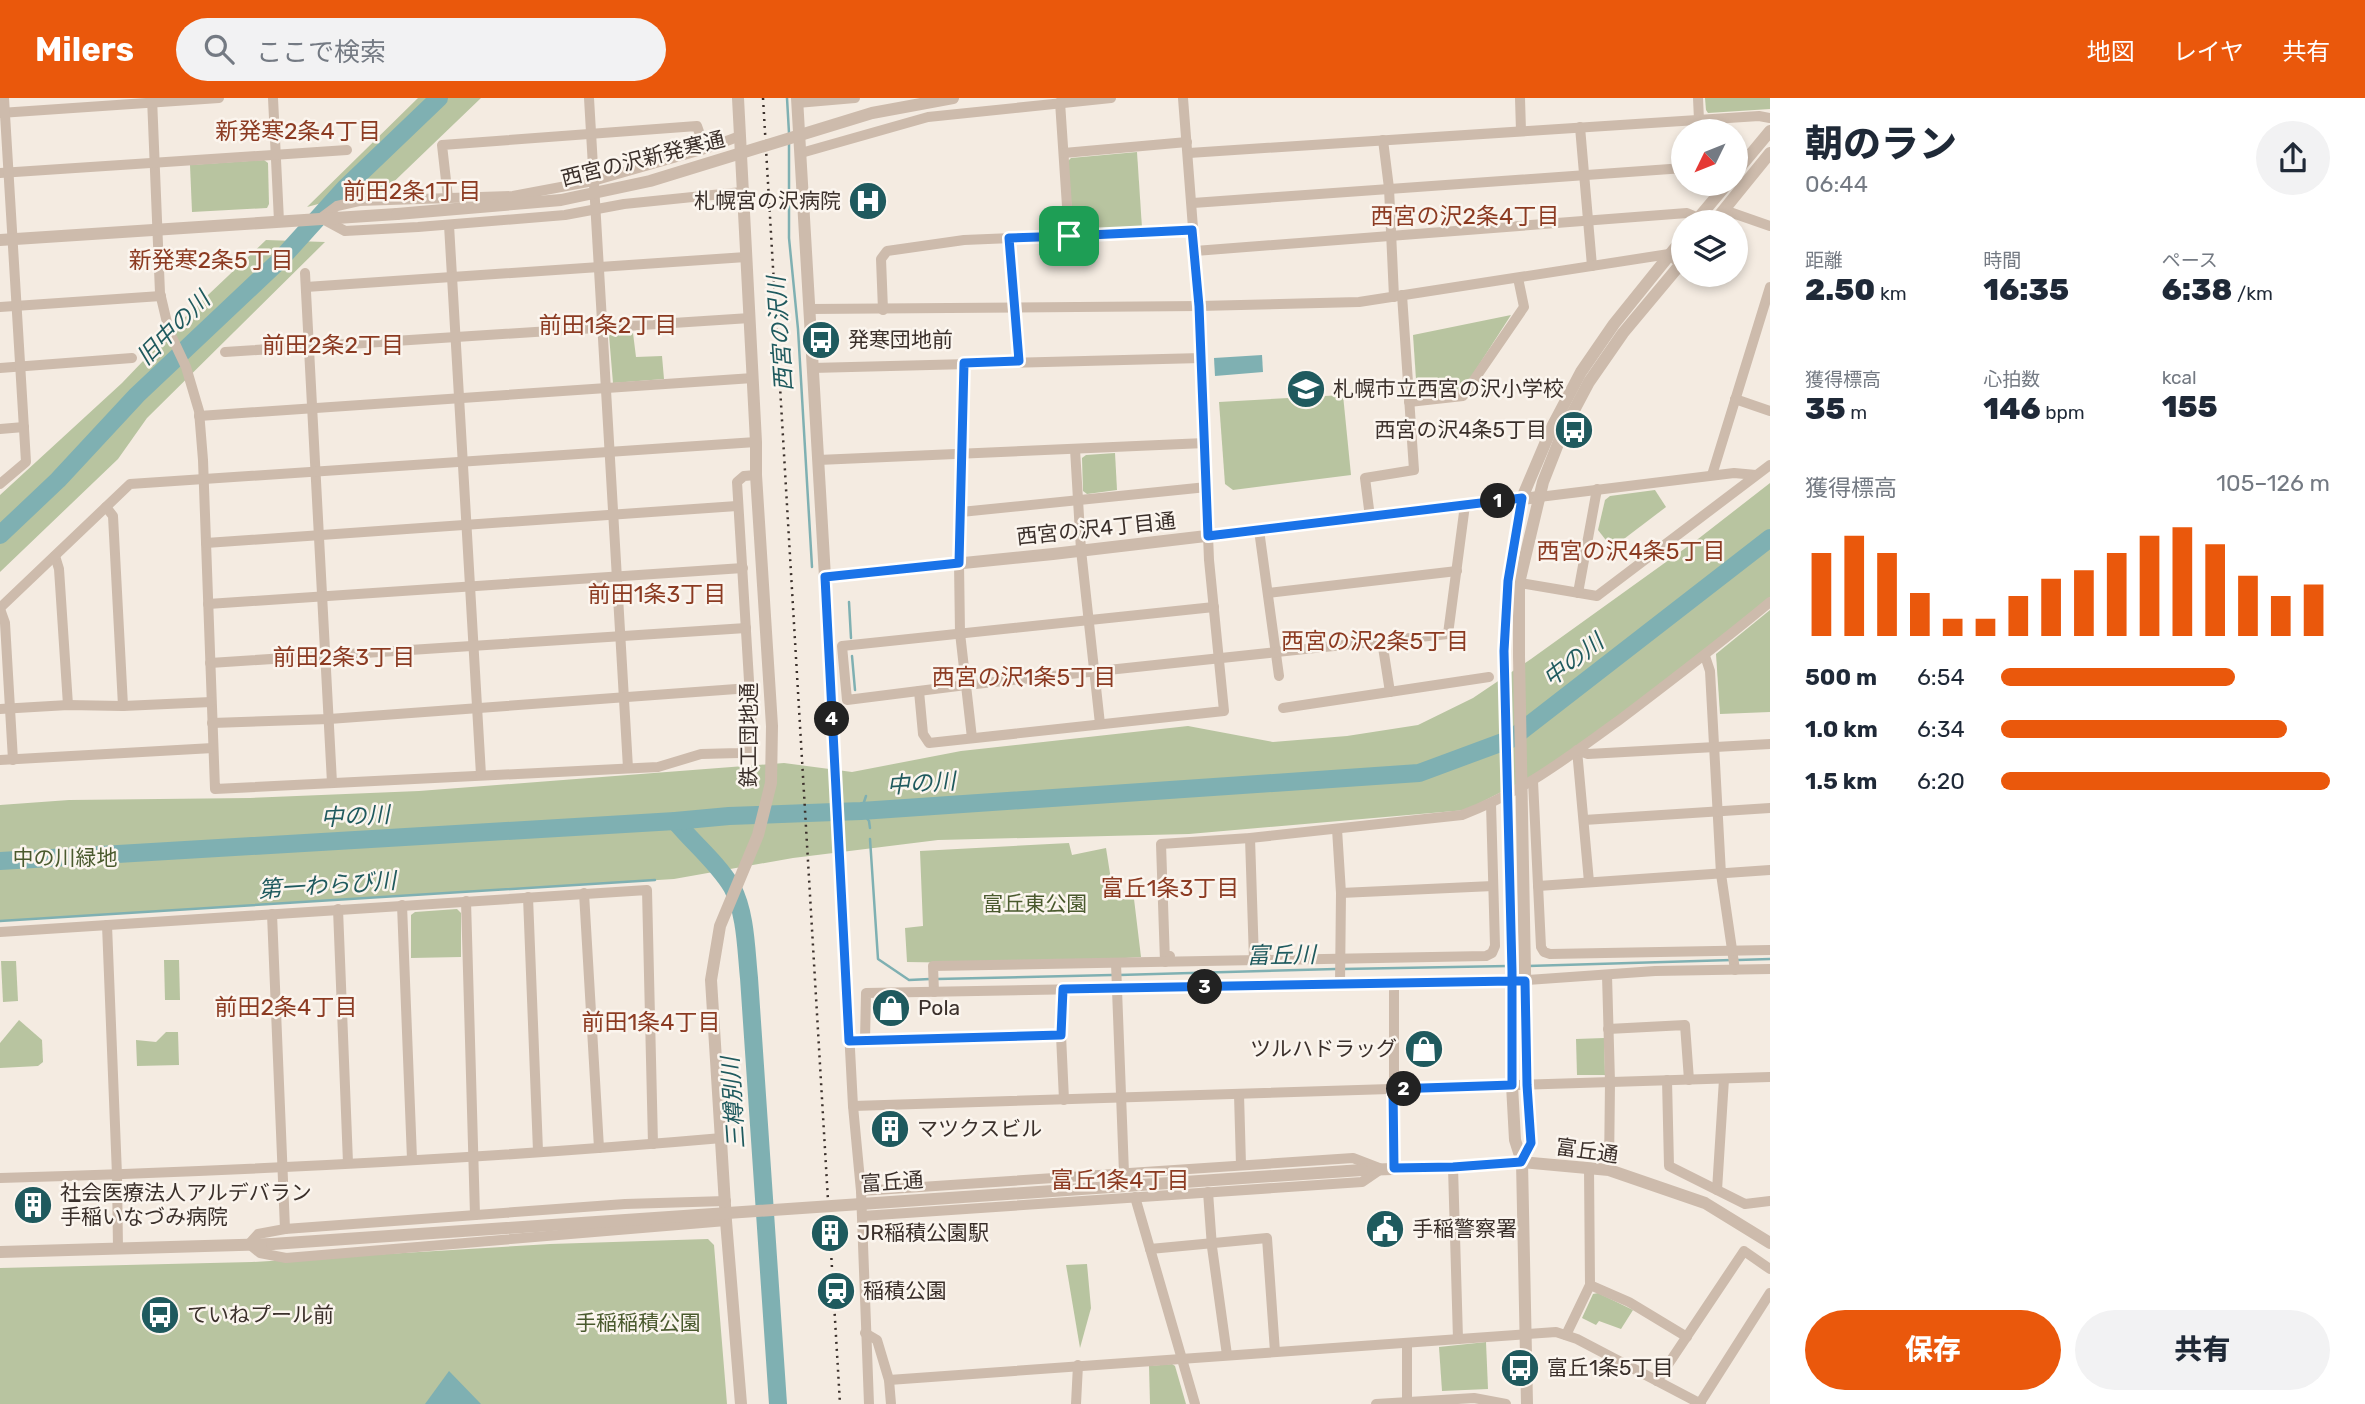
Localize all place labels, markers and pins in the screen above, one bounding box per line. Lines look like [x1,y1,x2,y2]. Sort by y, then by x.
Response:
hospital icon: 札幌宮の沢病院 [847,180,889,222]
place label: 札幌宮の沢病院 [694,188,841,213]
pin [1039,206,1099,266]
bus stop icon: 発寒団地前 [800,319,842,361]
place label: 発寒団地前 [848,327,953,352]
school or university icon: 札幌市立西宮の沢小学校 [1285,368,1327,410]
place label: 札幌市立西宮の沢小学校 [1333,376,1564,401]
bus stop icon: 西宮の沢4条5丁目 [1553,409,1595,451]
place label: 西宮の沢4条5丁目 [1374,417,1547,442]
pin: 1 [1480,484,1516,518]
pin: 4 [814,702,850,736]
pin: 3 [1188,970,1222,1004]
shop icon: Pola [870,987,912,1029]
place label: Pola [918,995,960,1020]
shop icon: ツルハドラッグ [1403,1028,1445,1070]
place label: ツルハドラッグ [1250,1036,1397,1061]
pin: 2 [1386,1072,1422,1107]
building icon: マツクスビル [869,1108,911,1150]
place label: マツクスビル [917,1116,1042,1141]
place label: 社会医療法人アルデバラン 手稲いなづみ病院 [60,1180,312,1229]
building icon: 社会医療法人アルデバラン 手稲いなづみ病院 [12,1184,54,1226]
public building icon: 手稲警察署 [1364,1208,1406,1250]
building icon: JR稲積公園駅 [809,1212,851,1254]
place label: 手稲警察署 [1412,1216,1517,1241]
place label: JR稲積公園駅 [857,1220,989,1245]
station icon: 稲積公園 [815,1270,857,1312]
place label: 稲積公園 [863,1278,947,1303]
bus stop icon: ていねプール前 [139,1294,181,1336]
place label: ていねプール前 [187,1302,334,1327]
bus stop icon: 富丘1条5丁目 [1499,1347,1541,1389]
place label: 富丘1条5丁目 [1547,1355,1673,1380]

